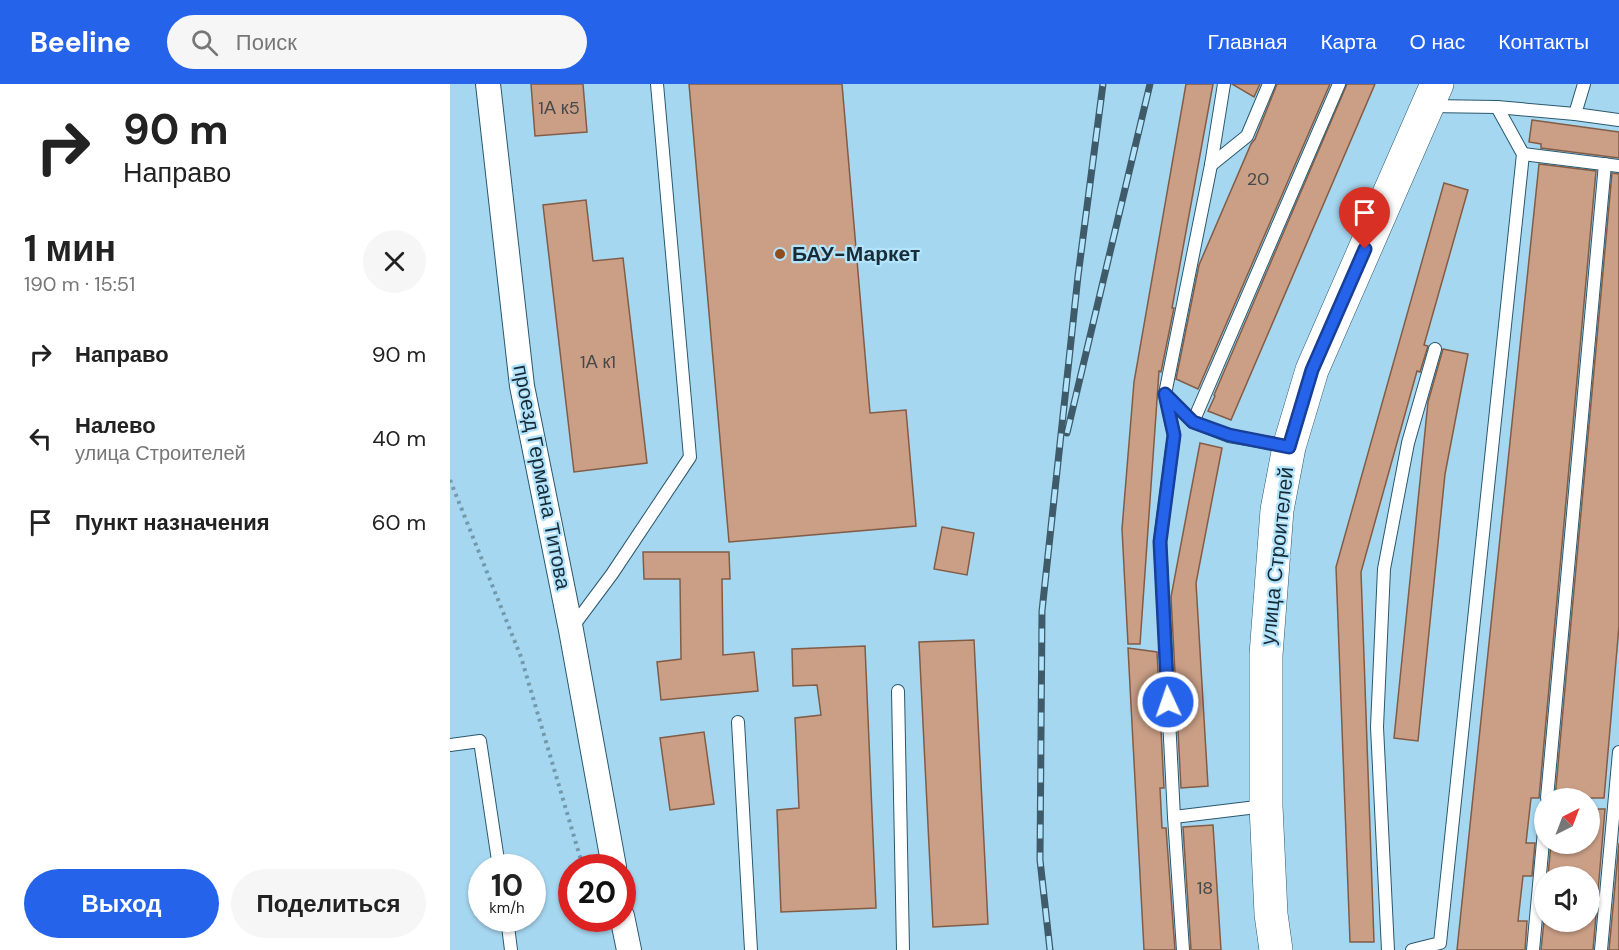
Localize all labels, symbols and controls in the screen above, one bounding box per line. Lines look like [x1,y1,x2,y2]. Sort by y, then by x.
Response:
search box [167,15,587,69]
text: Beeline [30,24,131,61]
icon: search [188,26,221,59]
text: Поиск [236,28,297,57]
text: Главная [1207,28,1287,56]
text: Карта [1320,28,1377,56]
text: О нас [1410,28,1465,56]
text: Контакты [1498,28,1589,56]
house number: 1А к5 [538,96,580,120]
text: 90 m [123,102,229,157]
icon: right [24,108,102,186]
text: Направо [123,155,231,190]
house number: 20 [1247,167,1269,191]
pin [1339,187,1390,249]
icon: arrive [1348,196,1381,229]
text: 1 мин [24,225,116,272]
button: close [363,230,426,293]
place label: БАУ-Маркет [792,240,920,268]
marker: БАУ-Маркет [773,247,787,261]
text: 190 m · 15:51 [24,271,135,297]
icon: right [24,338,57,371]
text: Направо [75,340,169,369]
text: 90 m [372,340,426,369]
house number: 1А к1 [580,350,616,374]
street label: проезд Германа Титова [506,362,578,592]
text: Налево [75,411,156,440]
icon: left [24,422,57,455]
text: 40 m [372,424,426,453]
text: улица Строителей [75,440,246,466]
street label: улица Строителей [1254,465,1300,647]
icon: arrive [24,506,57,539]
text: Пункт назначения [75,508,270,537]
text: 60 m [372,508,426,537]
position arrow [1136,670,1200,734]
north arrow [1534,788,1600,854]
map controls [1534,788,1600,932]
speed limit sign: 20 [558,854,636,932]
text: 10 [491,866,523,905]
button: sound [1534,866,1600,932]
button: Выход [24,869,219,938]
button: Поделиться [231,869,426,938]
house number: 18 [1197,876,1213,900]
text: km/h [489,898,525,918]

